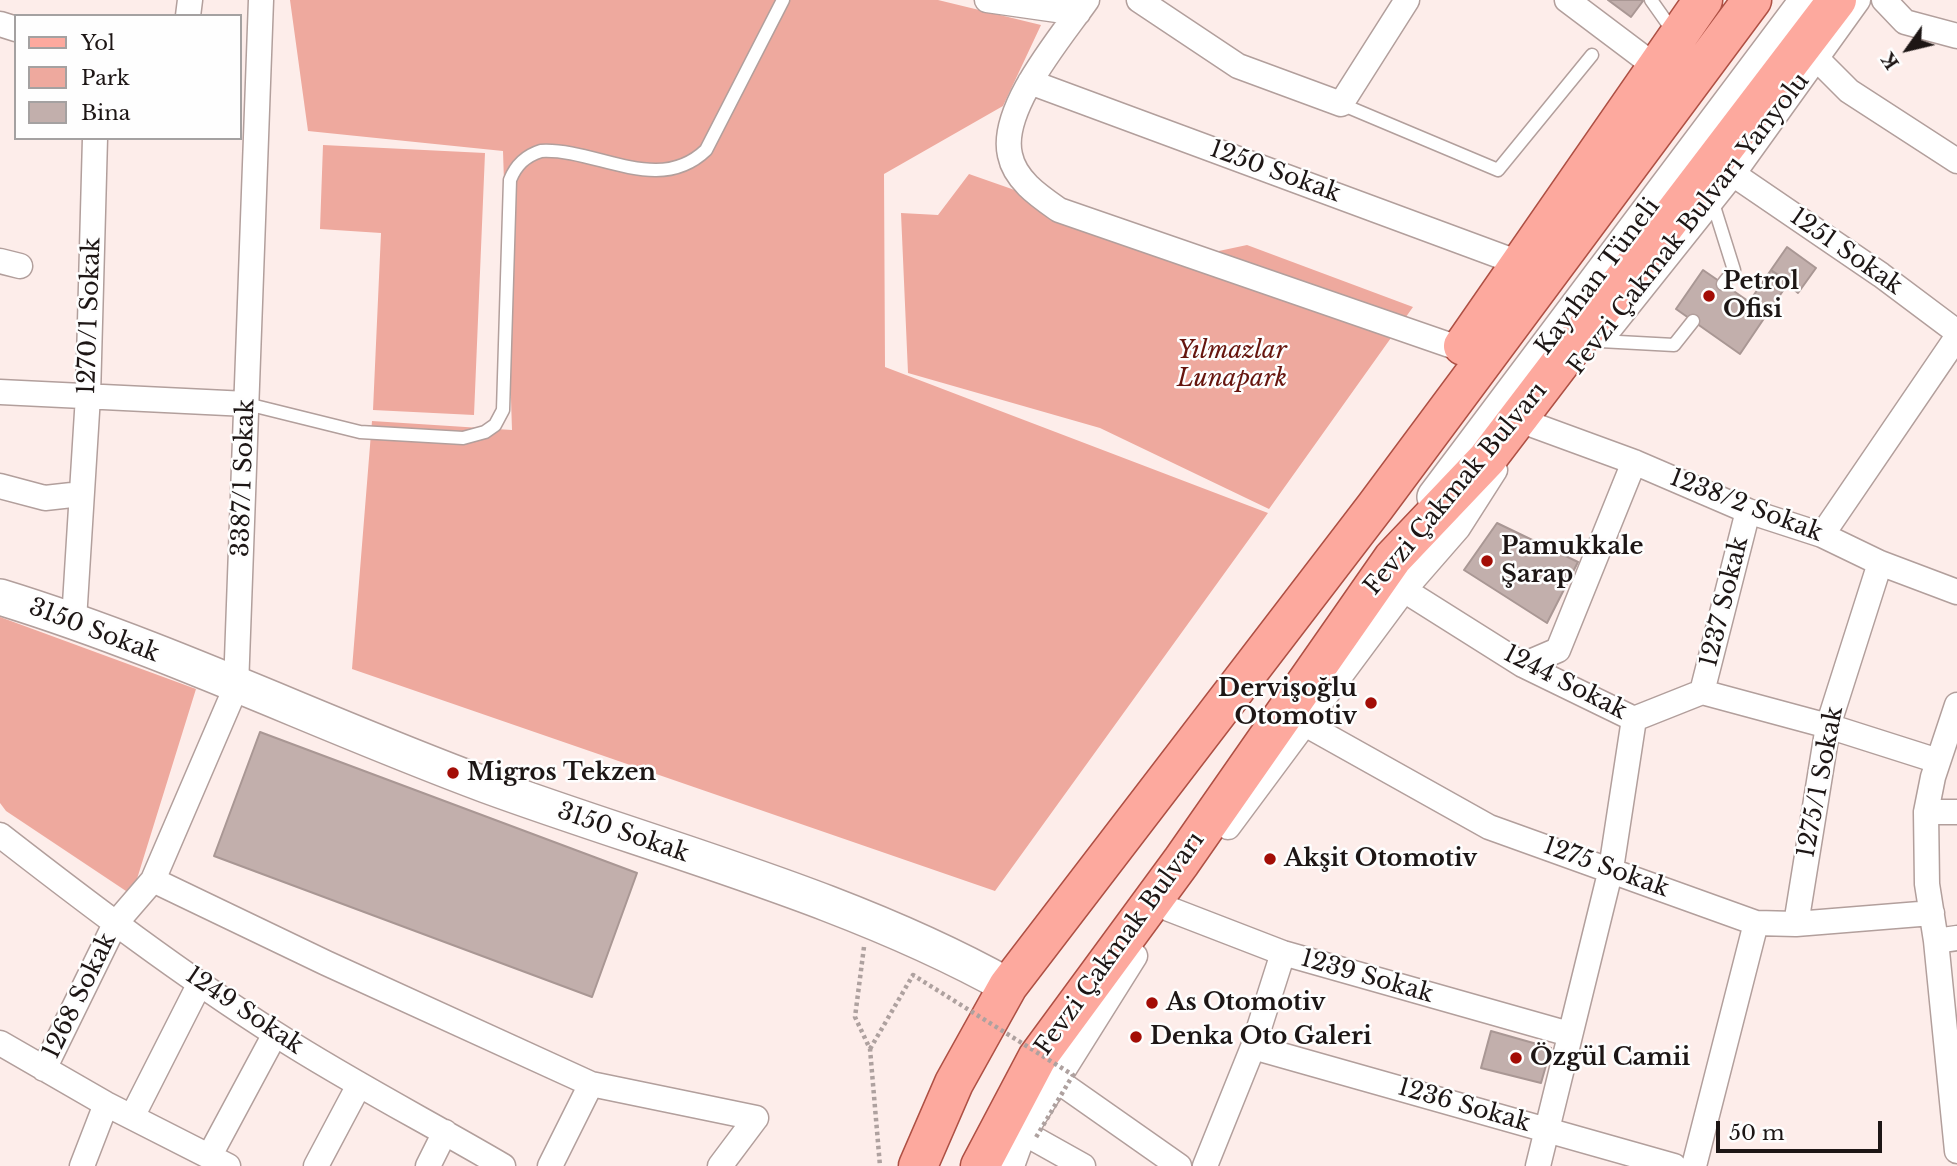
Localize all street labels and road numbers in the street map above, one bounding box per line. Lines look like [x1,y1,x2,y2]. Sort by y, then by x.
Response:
street label: Fevzi Çakmak Bulvarı Yanyolu [1562,67,1816,381]
street label: 1250 Sokak [1206,135,1344,209]
street label: Kayıhan Tüneli [1530,193,1666,361]
street label: 1251 Sokak [1784,203,1908,301]
street label: 1270/1 Sokak [73,237,107,395]
street label: Fevzi Çakmak Bulvarı [1359,377,1553,601]
street label: 3387/1 Sokak [227,398,261,558]
street label: 1238/2 Sokak [1665,464,1827,548]
street label: 1237 Sokak [1695,534,1755,670]
street label: 3150 Sokak [25,593,163,669]
street label: 1244 Sokak [1499,640,1631,726]
street label: 1275/1 Sokak [1792,704,1850,860]
street label: 3150 Sokak [553,797,693,869]
street label: Fevzi Çakmak Bulvarı [1029,827,1211,1061]
street label: 1275 Sokak [1539,832,1673,904]
street label: 1268 Sokak [37,928,123,1064]
street label: 1239 Sokak [1297,944,1437,1010]
street label: 1249 Sokak [180,961,308,1061]
street label: 1236 Sokak [1394,1073,1534,1139]

